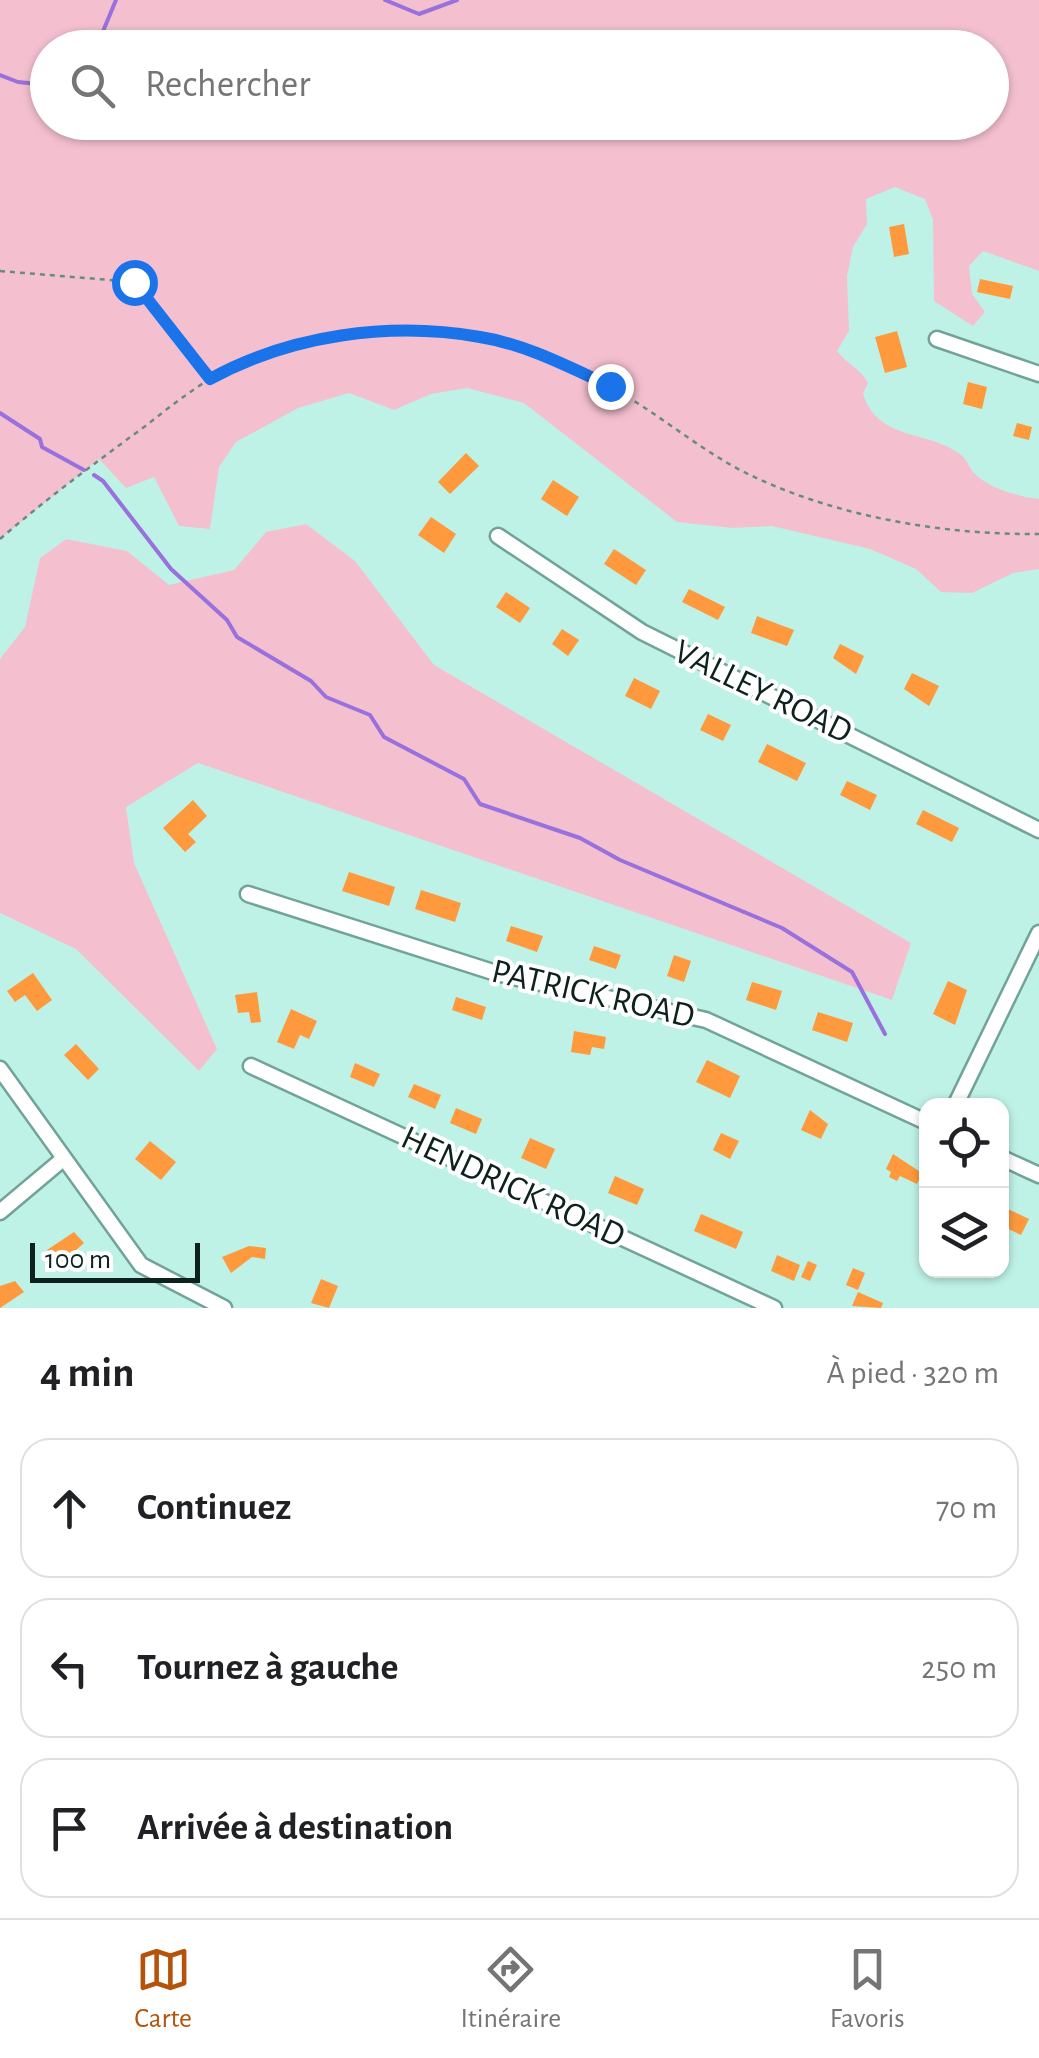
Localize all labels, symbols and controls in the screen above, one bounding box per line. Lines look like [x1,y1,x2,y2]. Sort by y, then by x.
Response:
search box [30,30,1009,140]
icon: search [65,58,120,113]
text: Rechercher [145,66,311,104]
route start [112,260,158,306]
route end [588,364,634,410]
street label: VALLEY ROAD [669,634,857,750]
street label: PATRICK ROAD [488,954,698,1034]
map controls [919,1098,1009,1278]
button: locate [919,1098,1009,1188]
street label: HENDRICK ROAD [396,1120,630,1254]
button: layers [919,1188,1009,1278]
scale bar [30,1238,200,1282]
text: 100 m [45,1246,111,1274]
text: 4 min [40,1352,135,1394]
text: À pied · 320 m [826,1357,999,1389]
icon: ahead [42,1481,97,1536]
text: Continuez [137,1489,291,1527]
text: 70 m [936,1492,997,1524]
icon: left [42,1641,97,1696]
text: Tournez à gauche [137,1649,399,1687]
text: 250 m [921,1652,997,1684]
icon: arrive [42,1801,97,1856]
text: Arrivée à destination [137,1809,453,1847]
tab: Carte [134,1942,192,2036]
tab: Itinéraire [460,1942,561,2036]
tab: Favoris [830,1942,905,2036]

